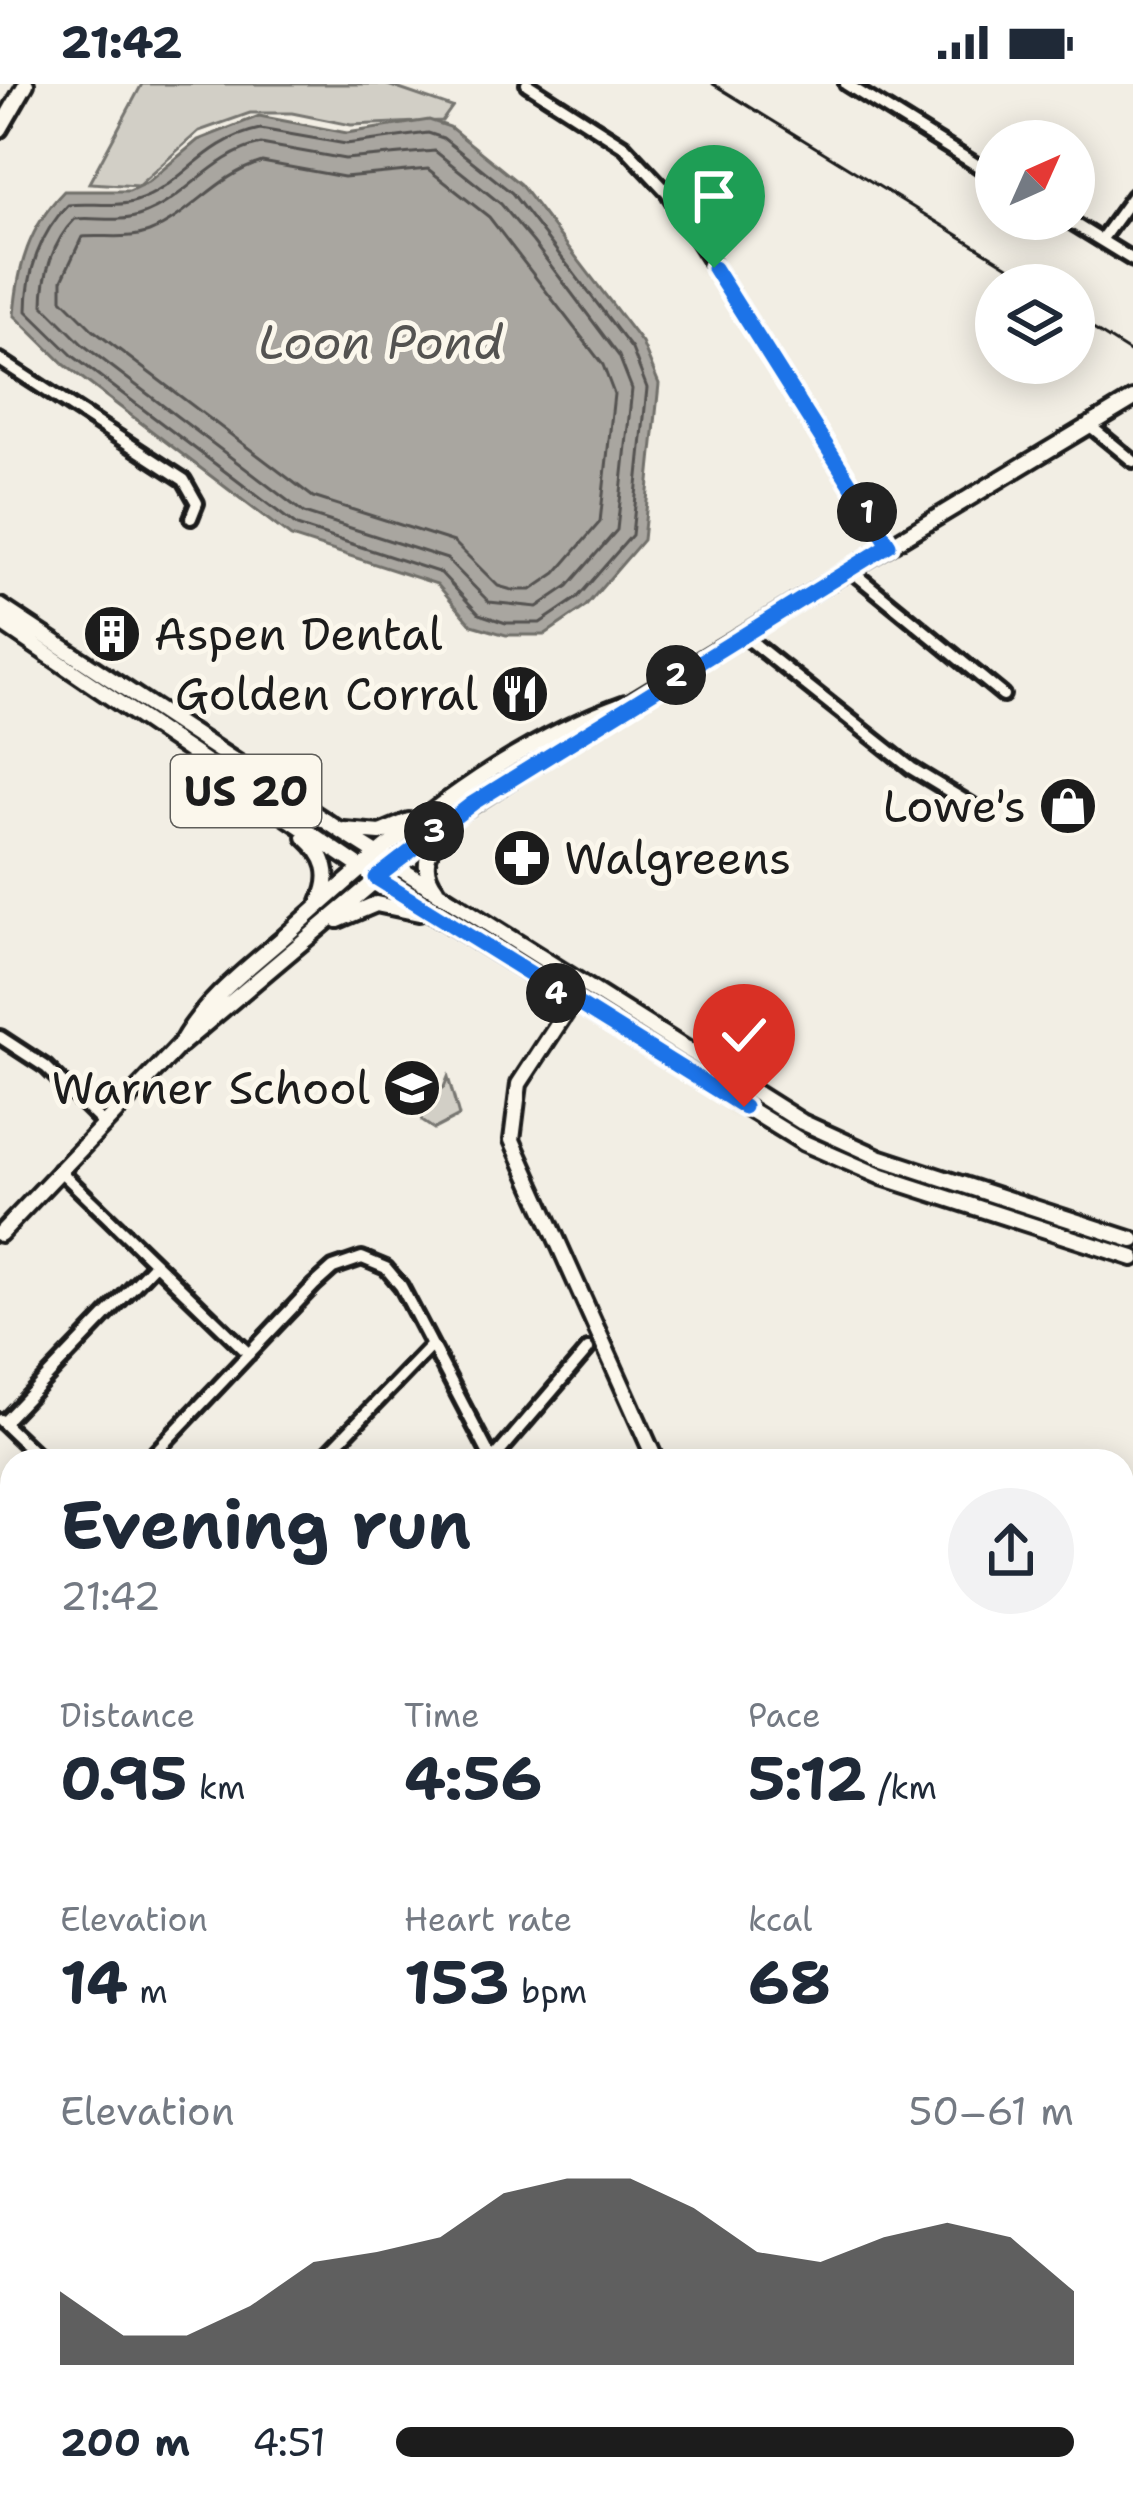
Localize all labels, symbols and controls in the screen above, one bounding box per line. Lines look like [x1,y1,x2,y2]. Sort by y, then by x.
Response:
text: 21:42 [60,12,183,72]
north arrow [975,120,1095,240]
map controls [975,120,1095,384]
pin [663,145,765,268]
icon: arrive [681,163,747,229]
button: layers [975,264,1095,384]
water label: Loon Pond [258,310,504,374]
pin: 1 [837,482,897,542]
text: 1 [859,489,875,534]
building icon: Aspen Dental [81,603,143,665]
place label: Aspen Dental [154,604,443,664]
pin: 2 [646,645,706,705]
text: 2 [664,652,688,697]
restaurant icon: Golden Corral [489,663,551,725]
place label: Golden Corral [175,664,478,724]
road number: US 20 [171,755,321,827]
shop icon: Lowe's [1037,775,1099,837]
place label: Lowe's [883,776,1026,836]
pin: 3 [404,801,464,861]
text: 3 [422,808,446,853]
pharmacy icon: Walgreens [491,827,553,889]
place label: Walgreens [564,828,791,888]
pin: 4 [526,963,586,1023]
text: 4 [544,970,568,1015]
pin [693,984,795,1107]
icon: check [711,1002,777,1068]
school or university icon: Warner School [381,1057,443,1119]
place label: Warner School [51,1058,370,1118]
text: Evening run [60,1481,471,1569]
button: share [948,1488,1074,1614]
text: 21:42 [60,1570,161,1622]
text: Distance [60,1693,195,1738]
text: Time [404,1693,480,1738]
text: Pace [748,1693,821,1738]
text: 0.95 [60,1738,187,1818]
text: 4:56 [404,1738,542,1818]
text: 5:12 [748,1738,867,1818]
text: km [187,1765,245,1810]
text: /km [867,1765,937,1810]
text: Elevation [60,1897,208,1942]
text: Heart rate [404,1897,572,1942]
text: kcal [748,1897,812,1942]
text: 14 [60,1942,128,2022]
text: 153 [404,1942,510,2022]
text: 68 [748,1942,831,2022]
text: m [128,1969,168,2014]
text: bpm [510,1969,587,2014]
text: Elevation [60,2085,235,2137]
text: 50–61 m [908,2085,1074,2137]
text: 200 m [60,2416,190,2468]
text: 4:51 [252,2416,326,2468]

